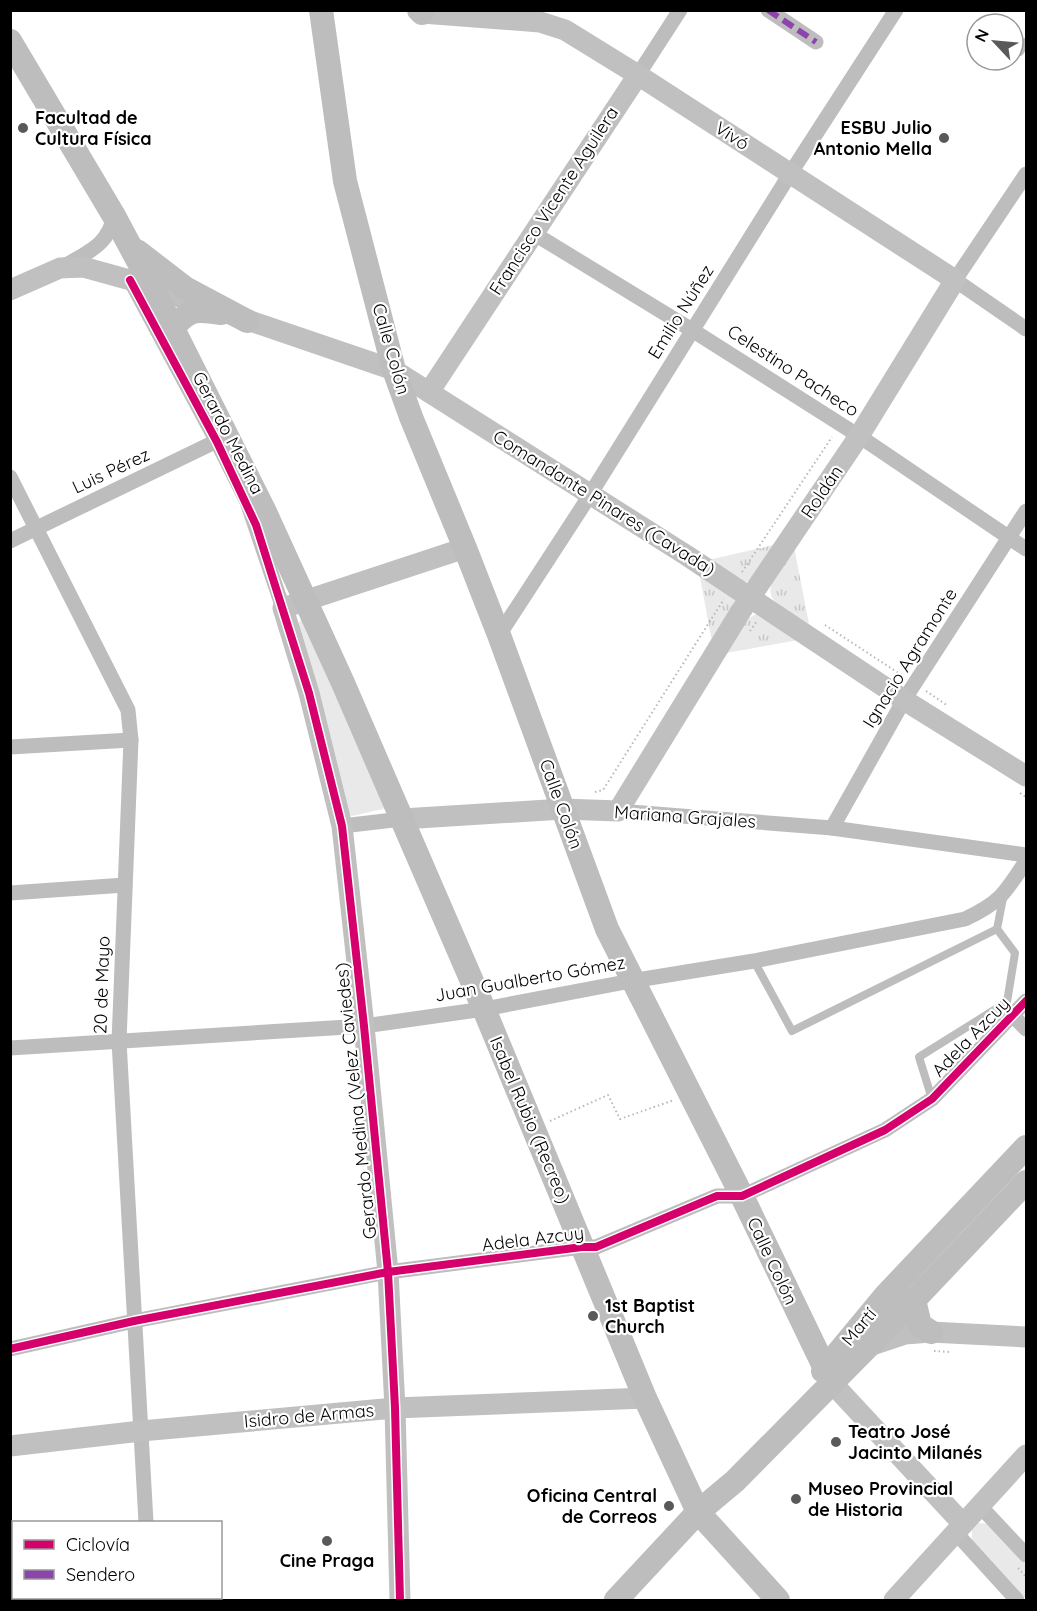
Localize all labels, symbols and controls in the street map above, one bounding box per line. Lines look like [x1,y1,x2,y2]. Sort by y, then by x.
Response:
north arrow [965,12,1025,72]
text: N [970,26,993,45]
street label: Francisco Vicente Aguilera [484,102,623,299]
place label: Facultad de Cultura Física [35,106,151,150]
street label: Vivó [711,116,754,155]
place label: ESBU Julio Antonio Mella [814,116,932,160]
marker: Facultad de Cultura Física [16,121,30,135]
marker: ESBU Julio Antonio Mella [937,131,951,145]
street label: Emilio Núñez [643,260,719,363]
street label: Calle Colón [367,301,415,397]
street label: Celestino Pacheco [723,320,863,422]
street label: Gerardo Medina [188,368,269,498]
street label: Comandante Pinares (Cavada) [489,425,720,581]
street label: Luis Pérez [68,443,153,499]
street label: Roldán [796,461,848,523]
street label: Ignacio Agramonte [857,584,962,732]
street label: Calle Colón [535,756,588,852]
street label: Mariana Grajales [613,800,757,833]
street label: 20 de Mayo [88,935,115,1035]
street label: Juan Gualberto Gómez [433,950,627,1007]
street label: Gerardo Medina (Velez Caviedes) [330,962,381,1240]
street label: Adela Azcuy [927,992,1015,1082]
street label: Isabel Rubio (Recreo) [485,1033,576,1207]
street label: Calle Colón [742,1213,803,1308]
street label: Adela Azcuy [481,1221,585,1256]
place label: 1st Baptist Church [605,1294,695,1338]
street label: Martí [836,1303,881,1350]
marker: 1st Baptist Church [586,1309,600,1323]
street label: Isidro de Armas [243,1398,375,1433]
place label: Teatro José Jacinto Milanés [848,1420,983,1464]
marker: Teatro José Jacinto Milanés [829,1435,843,1449]
place label: Museo Provincial de Historia [808,1477,953,1521]
place label: Oficina Central de Correos [527,1484,657,1528]
marker: Museo Provincial de Historia [789,1492,803,1506]
marker: Oficina Central de Correos [662,1499,676,1513]
legend [12,1521,222,1599]
text: Ciclovía [66,1533,130,1556]
marker: Cine Praga [320,1534,334,1548]
place label: Cine Praga [280,1549,374,1572]
text: Sendero [66,1563,135,1586]

